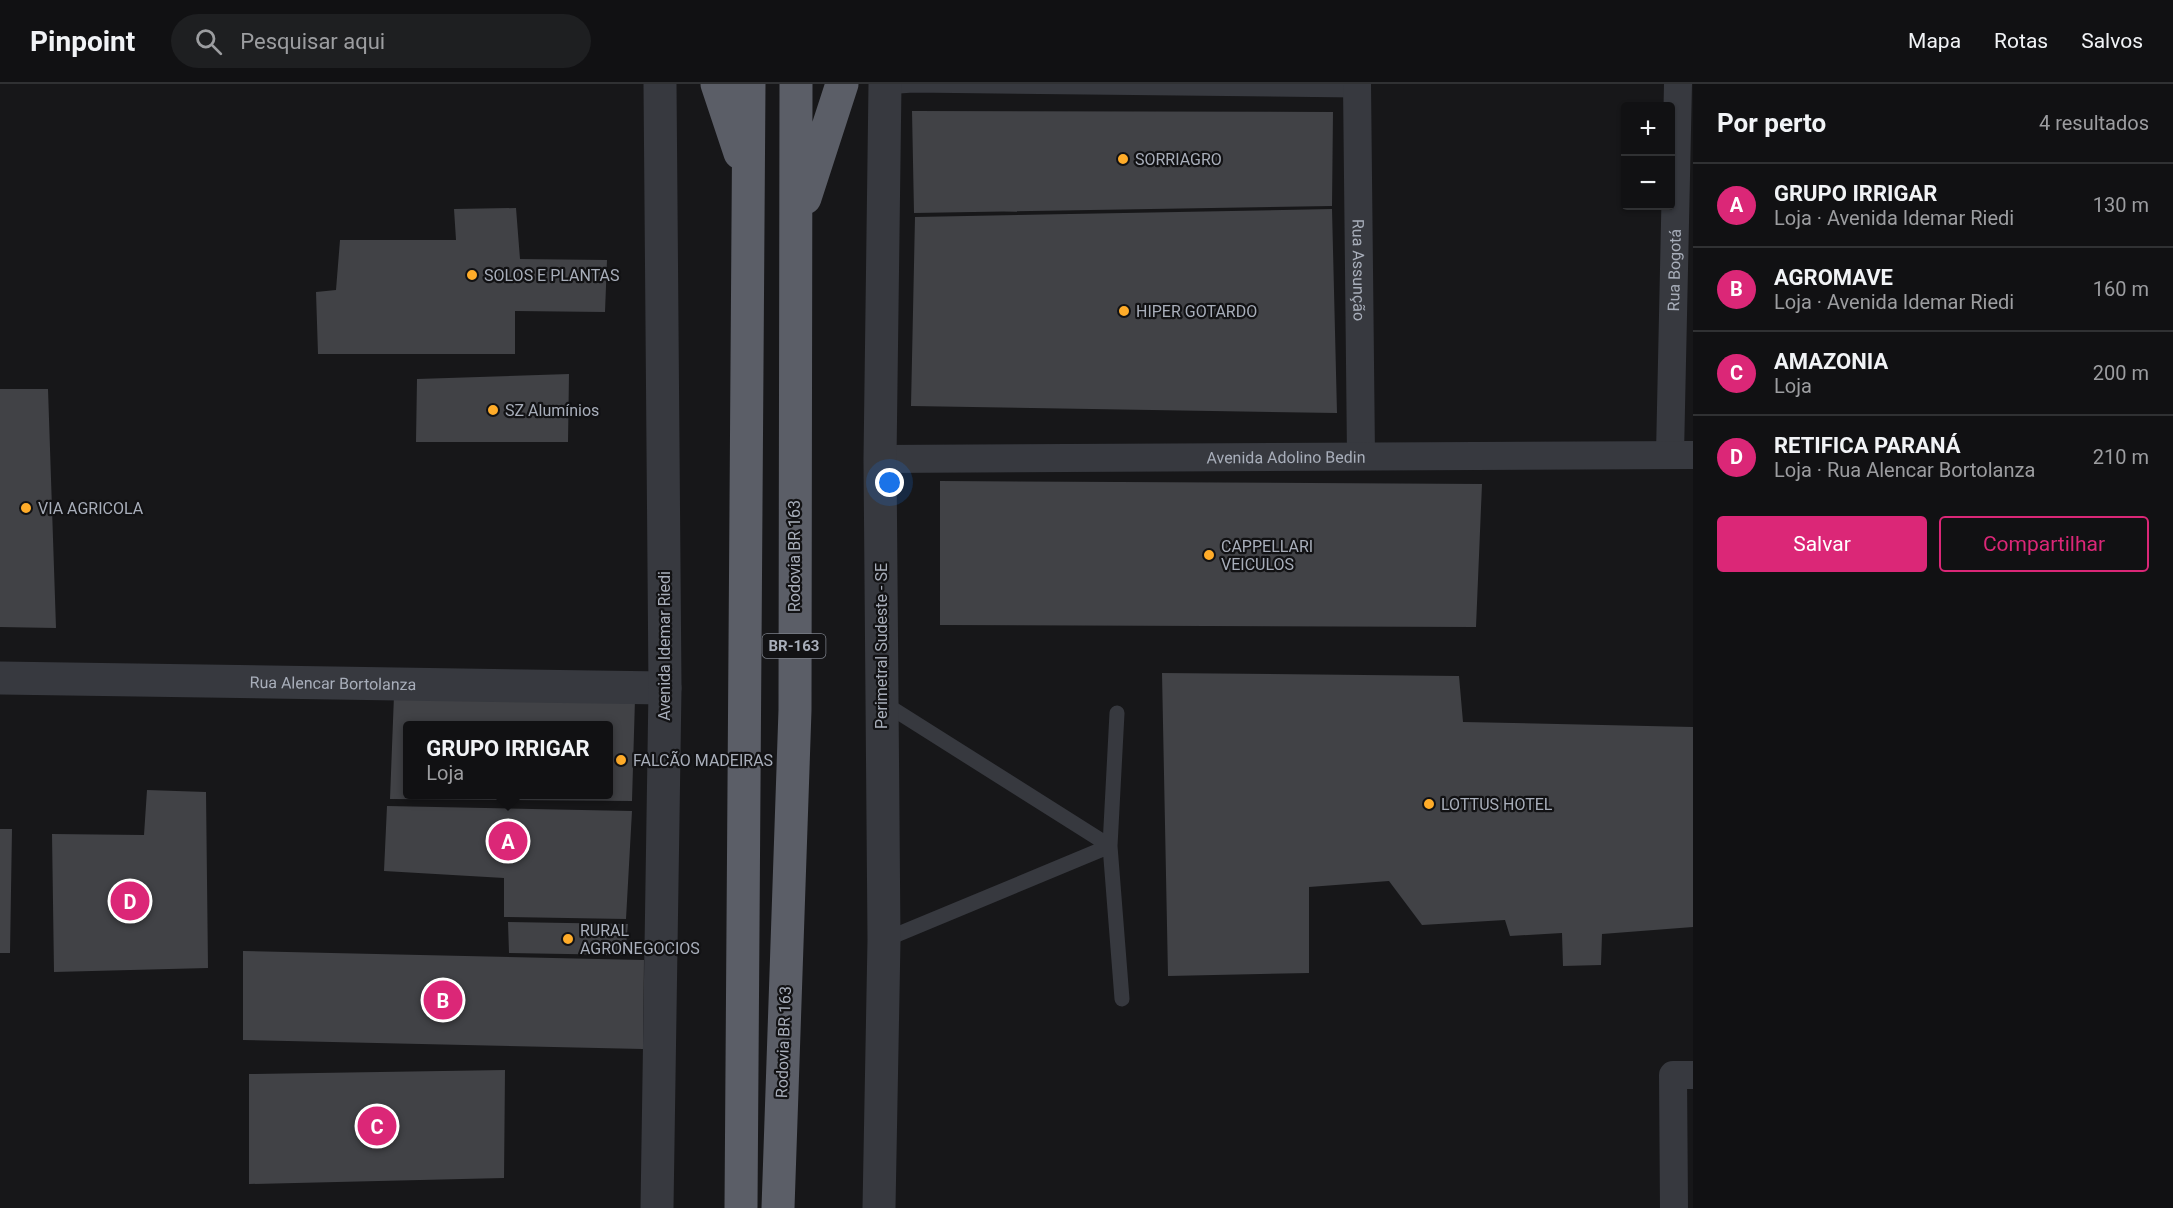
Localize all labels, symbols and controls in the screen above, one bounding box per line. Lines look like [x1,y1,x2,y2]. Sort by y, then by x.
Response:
search box [171,14,591,68]
text: Pinpoint [30,25,135,58]
icon: search [192,25,225,58]
text: Pesquisar aqui [240,29,385,54]
text: Mapa [1908,29,1961,53]
text: Rotas [1994,29,2048,53]
text: Salvos [2081,29,2143,53]
map controls [1621,102,1675,210]
button: + [1621,102,1675,156]
text: Por perto [1717,108,1826,138]
text: 4 resultados [2039,111,2149,135]
place label: SORRIAGRO [1135,150,1222,169]
marker: SORRIAGRO [1116,152,1130,166]
button: − [1621,156,1675,210]
text: GRUPO IRRIGAR [1774,181,1937,206]
text: A [1730,193,1743,217]
text: 130 m [2093,193,2149,217]
text: Loja · Avenida Idemar Riedi [1774,206,2014,230]
street label: Rua Assunção [1348,219,1369,321]
street label: Rua Bogotá [1664,229,1685,311]
text: AGROMAVE [1774,265,1893,290]
place label: SOLOS E PLANTAS [484,266,620,285]
marker: SOLOS E PLANTAS [465,268,479,282]
text: B [1730,277,1743,301]
text: 160 m [2093,277,2149,301]
text: Loja · Avenida Idemar Riedi [1774,290,2014,314]
place label: HIPER GOTARDO [1136,302,1257,321]
marker: HIPER GOTARDO [1117,304,1131,318]
text: AMAZONIA [1774,349,1888,374]
text: C [1730,361,1743,385]
text: 200 m [2093,361,2149,385]
text: Loja [1774,374,1812,398]
place label: SZ Alumínios [505,401,599,420]
marker: SZ Alumínios [486,403,500,417]
text: RETIFICA PARANÁ [1774,433,1960,458]
text: D [1730,445,1743,469]
text: 210 m [2093,445,2149,469]
street label: Avenida Adolino Bedin [1206,448,1366,467]
text: Loja · Rua Alencar Bortolanza [1774,458,2035,482]
your location [875,468,904,497]
place label: VIA AGRICOLA [38,499,144,518]
street label: Rodovia BR 163 [785,500,804,612]
marker: VIA AGRICOLA [19,501,33,515]
button: Salvar [1717,516,1927,572]
button: Compartilhar [1939,516,2149,572]
place label: CAPPELLARI VEICULOS [1221,537,1313,574]
marker: CAPPELLARI VEICULOS [1202,548,1216,562]
street label: Perimetral Sudeste - SE [872,563,891,729]
street label: Avenida Idemar Riedi [655,571,674,721]
road number: BR-163 [762,634,826,658]
street label: Rua Alencar Bortolanza [249,673,416,694]
popup [403,721,613,799]
text: GRUPO IRRIGAR [426,736,590,761]
place label: FALCÃO MADEIRAS [633,750,773,770]
marker: FALCÃO MADEIRAS [614,753,628,767]
text: Loja [426,761,464,785]
place label: LOTTUS HOTEL [1441,795,1553,814]
marker: LOTTUS HOTEL [1422,797,1436,811]
pin: A [488,818,528,864]
pin: D [110,878,150,924]
place label: RURAL AGRONEGOCIOS [580,921,700,958]
marker: RURAL AGRONEGOCIOS [561,932,575,946]
pin: B [424,978,462,1022]
street label: Rodovia BR 163 [772,986,795,1098]
pin: C [358,1104,397,1148]

